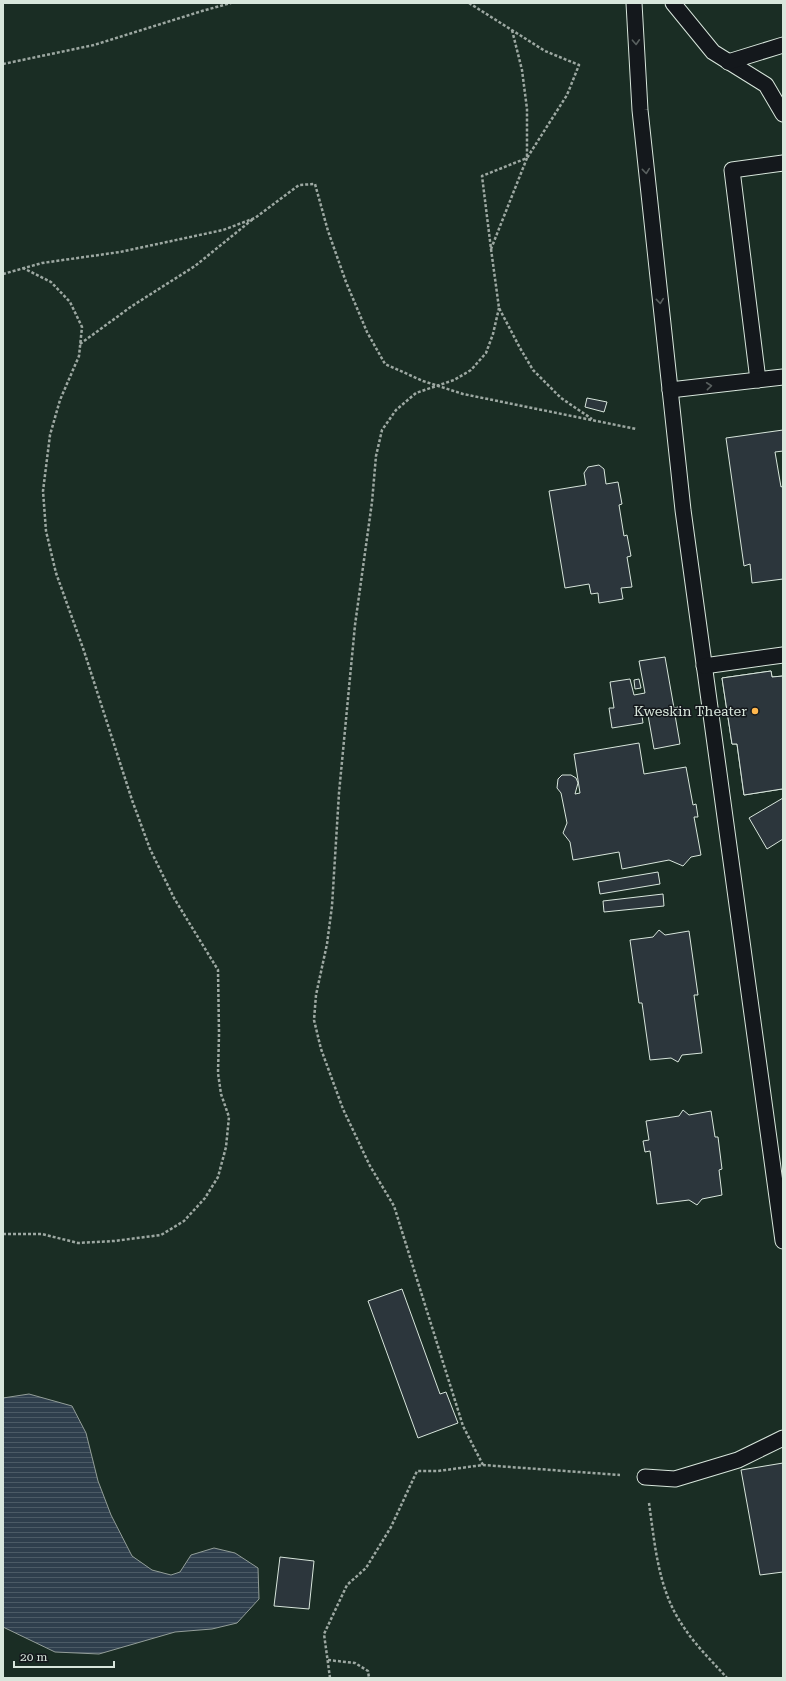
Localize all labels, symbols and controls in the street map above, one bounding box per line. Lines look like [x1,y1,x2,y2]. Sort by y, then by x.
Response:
one-way arrow [631,39,640,45]
one-way arrow [641,168,650,175]
one-way arrow [655,298,664,304]
one-way arrow [706,381,712,390]
place label: Kweskin Theater [634,703,747,719]
marker: Kweskin Theater [750,706,760,716]
scale bar [14,1643,114,1669]
text: 20 m [20,1650,47,1664]

